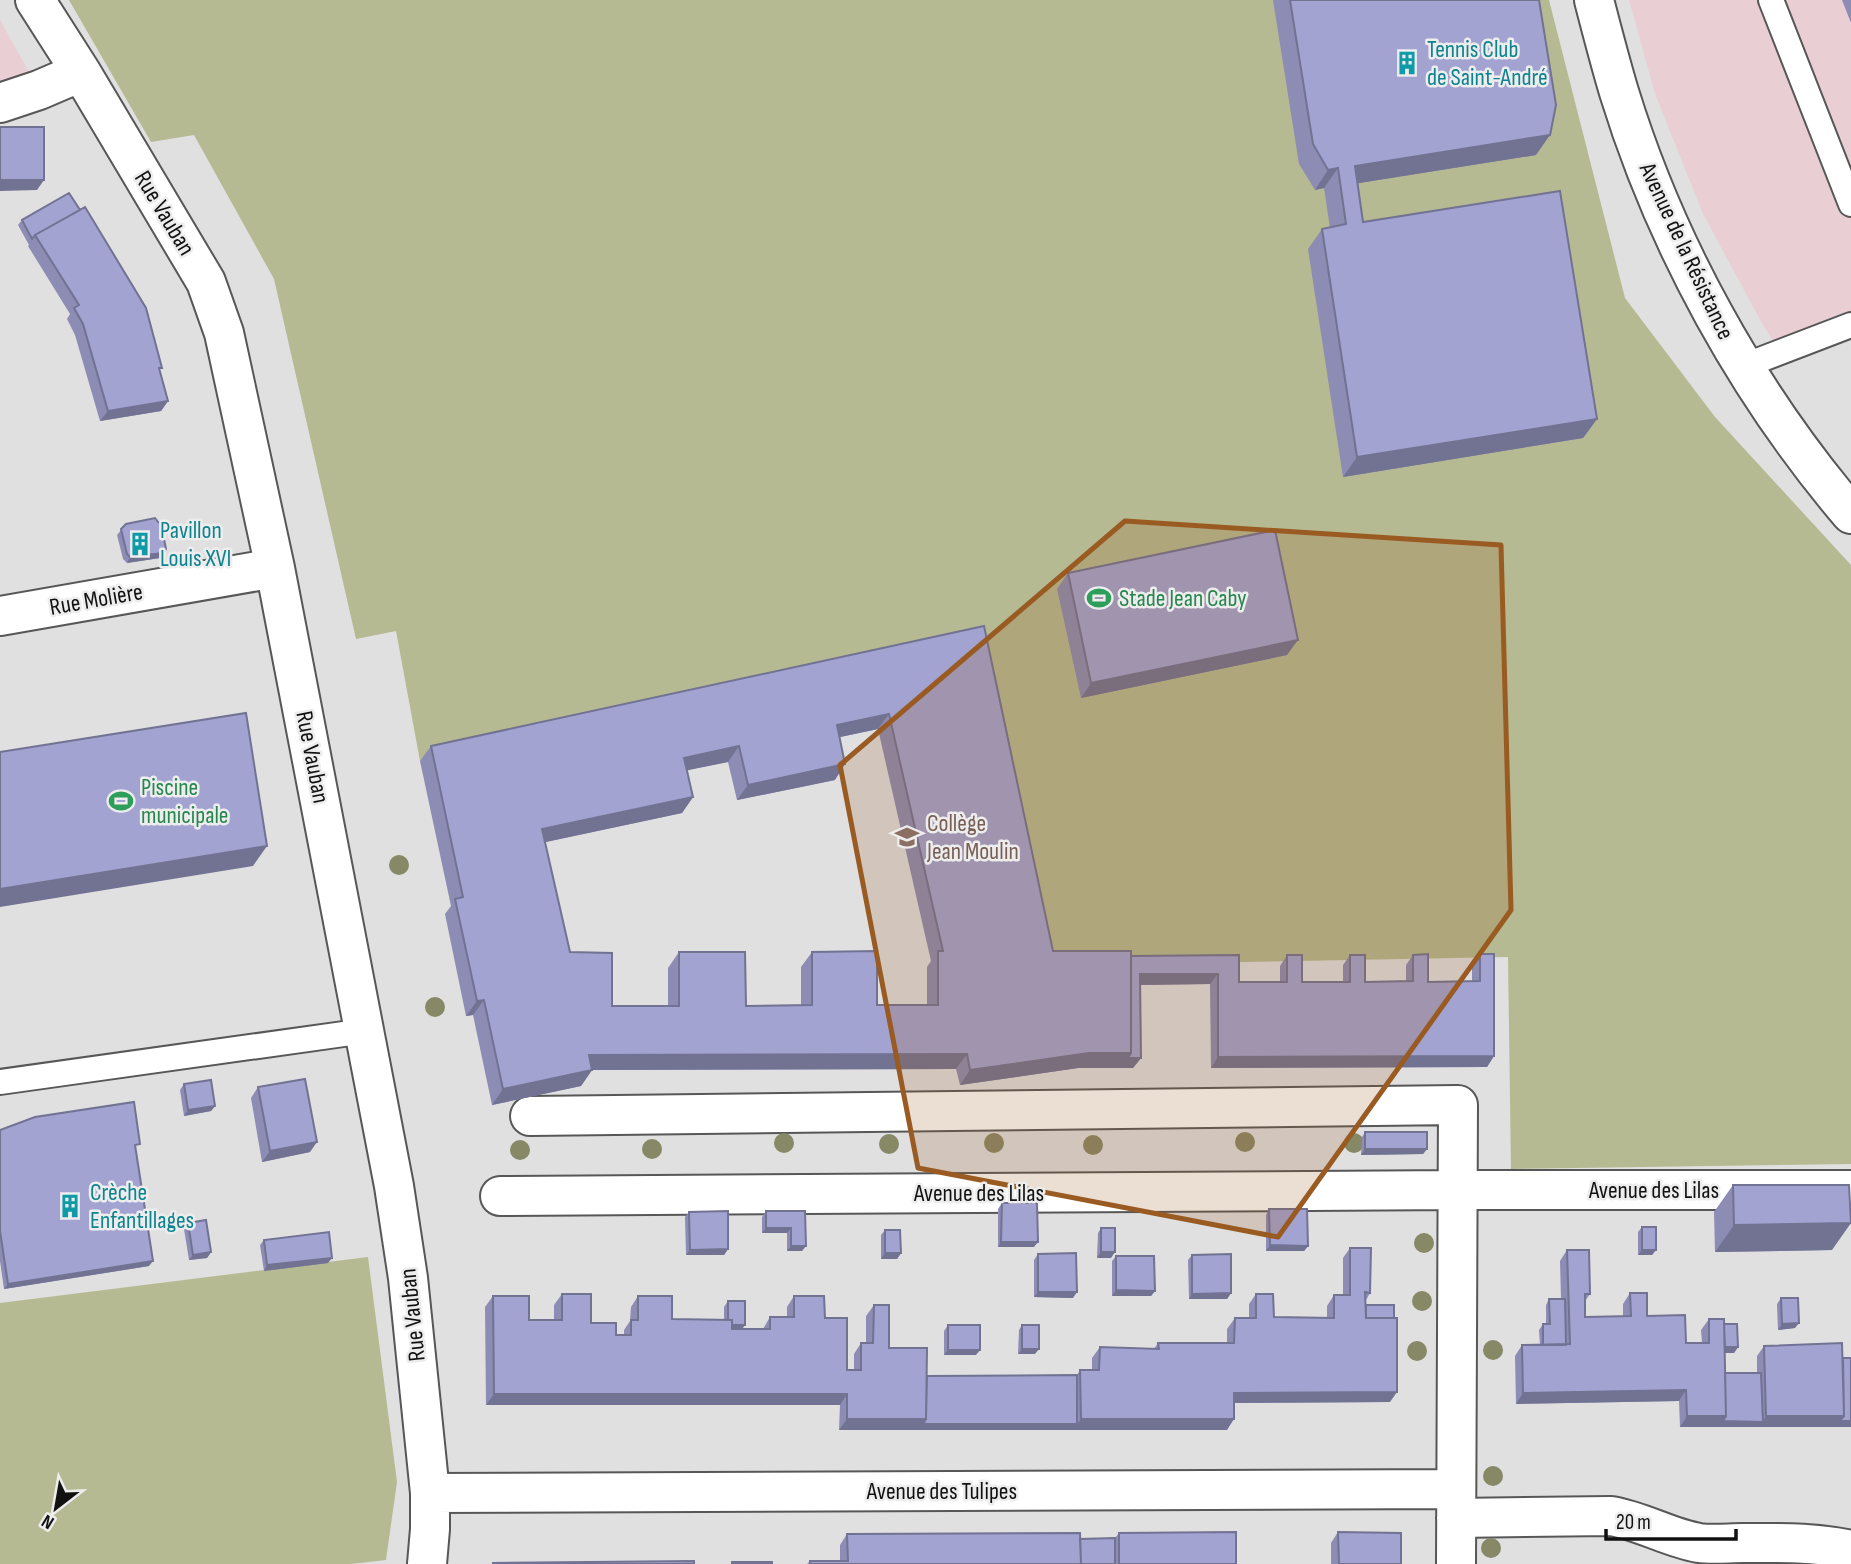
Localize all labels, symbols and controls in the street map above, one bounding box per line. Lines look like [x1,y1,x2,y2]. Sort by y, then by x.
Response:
place label: Tennis Club de Saint-André [1427,35,1548,92]
building icon: Tennis Club de Saint-André [1393,49,1421,77]
street label: Avenue de la Résistance [1633,157,1740,344]
street label: Rue Vauban [128,166,201,261]
place label: Pavillon Louis XVI [160,516,231,573]
building icon: Pavillon Louis XVI [126,530,154,558]
street label: Rue Molière [47,577,145,622]
sports icon: Stade Jean Caby [1085,584,1113,612]
place label: Stade Jean Caby [1119,584,1247,613]
street label: Rue Vauban [289,708,336,806]
place label: Piscine municipale [141,773,229,830]
sports icon: Piscine municipale [107,787,135,815]
place label: Collège Jean Moulin [926,809,1019,866]
school or university icon: Collège Jean Moulin [893,823,921,851]
street label: Avenue des Lilas [1588,1176,1719,1205]
place label: Crèche Enfantillages [90,1178,194,1235]
street label: Avenue des Lilas [913,1179,1044,1208]
building icon: Crèche Enfantillages [56,1192,84,1220]
street label: Rue Vauban [393,1267,432,1363]
north arrow [21,1473,91,1543]
street label: Avenue des Tulipes [866,1477,1017,1506]
scale bar [1606,1498,1736,1542]
text: N [38,1509,58,1534]
text: 20 m [1616,1510,1651,1535]

